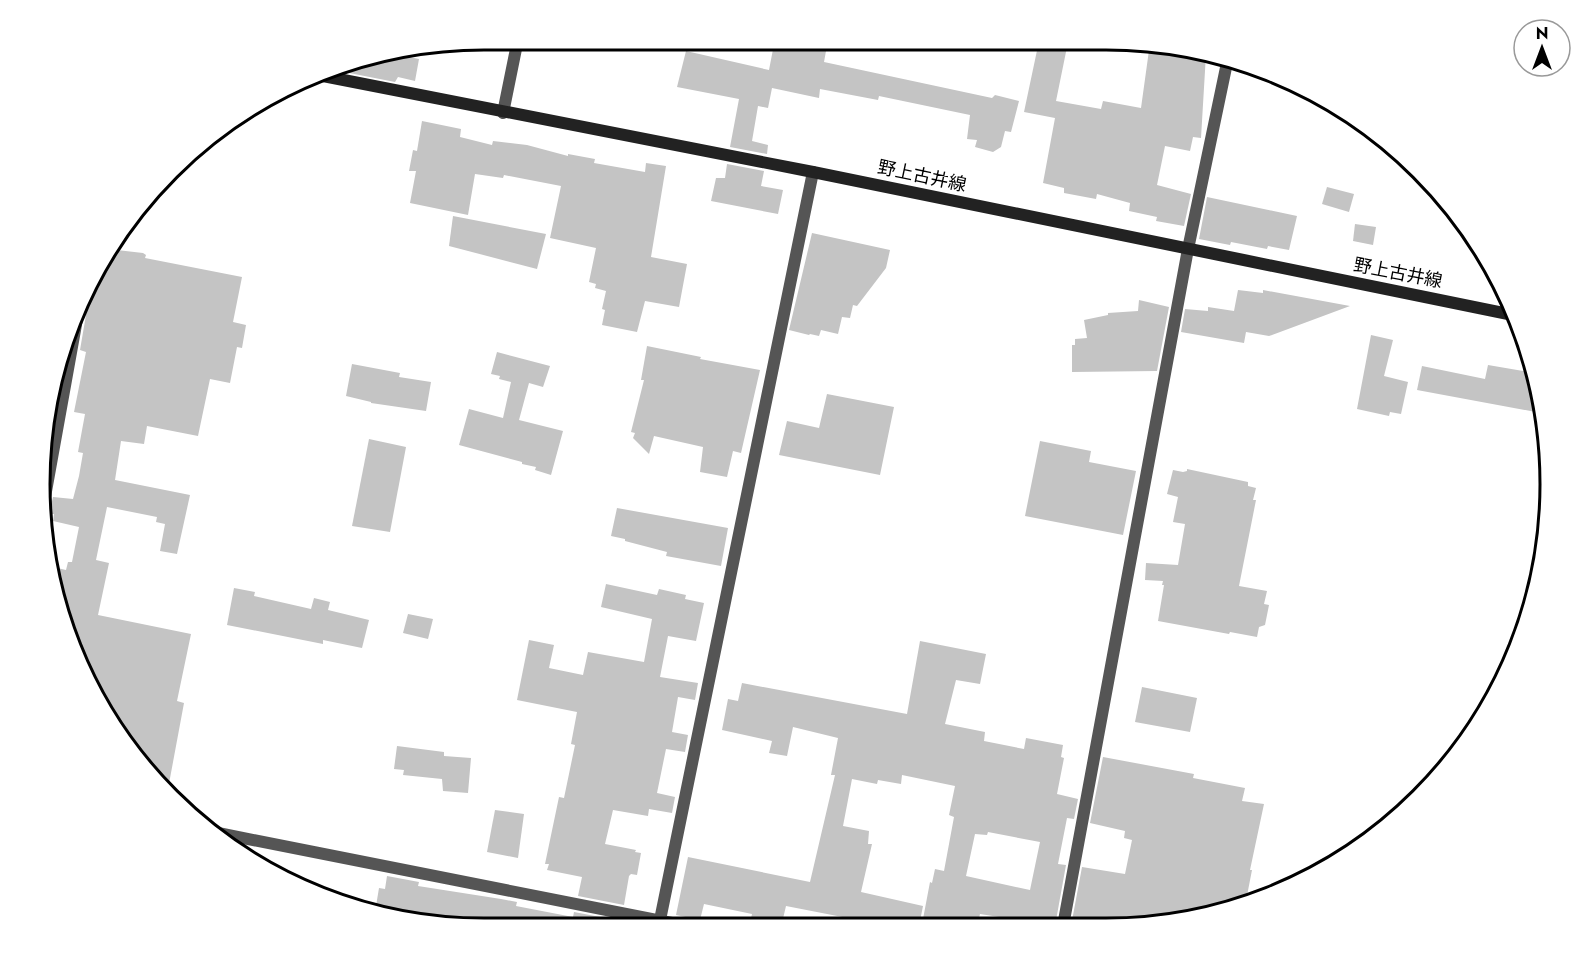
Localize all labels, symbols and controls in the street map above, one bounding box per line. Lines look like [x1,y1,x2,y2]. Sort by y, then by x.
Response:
north arrow [1512,18,1572,78]
text: N [1536,22,1548,45]
street label: 野上古井線 [875,154,969,198]
street label: 野上古井線 [1351,252,1445,294]

